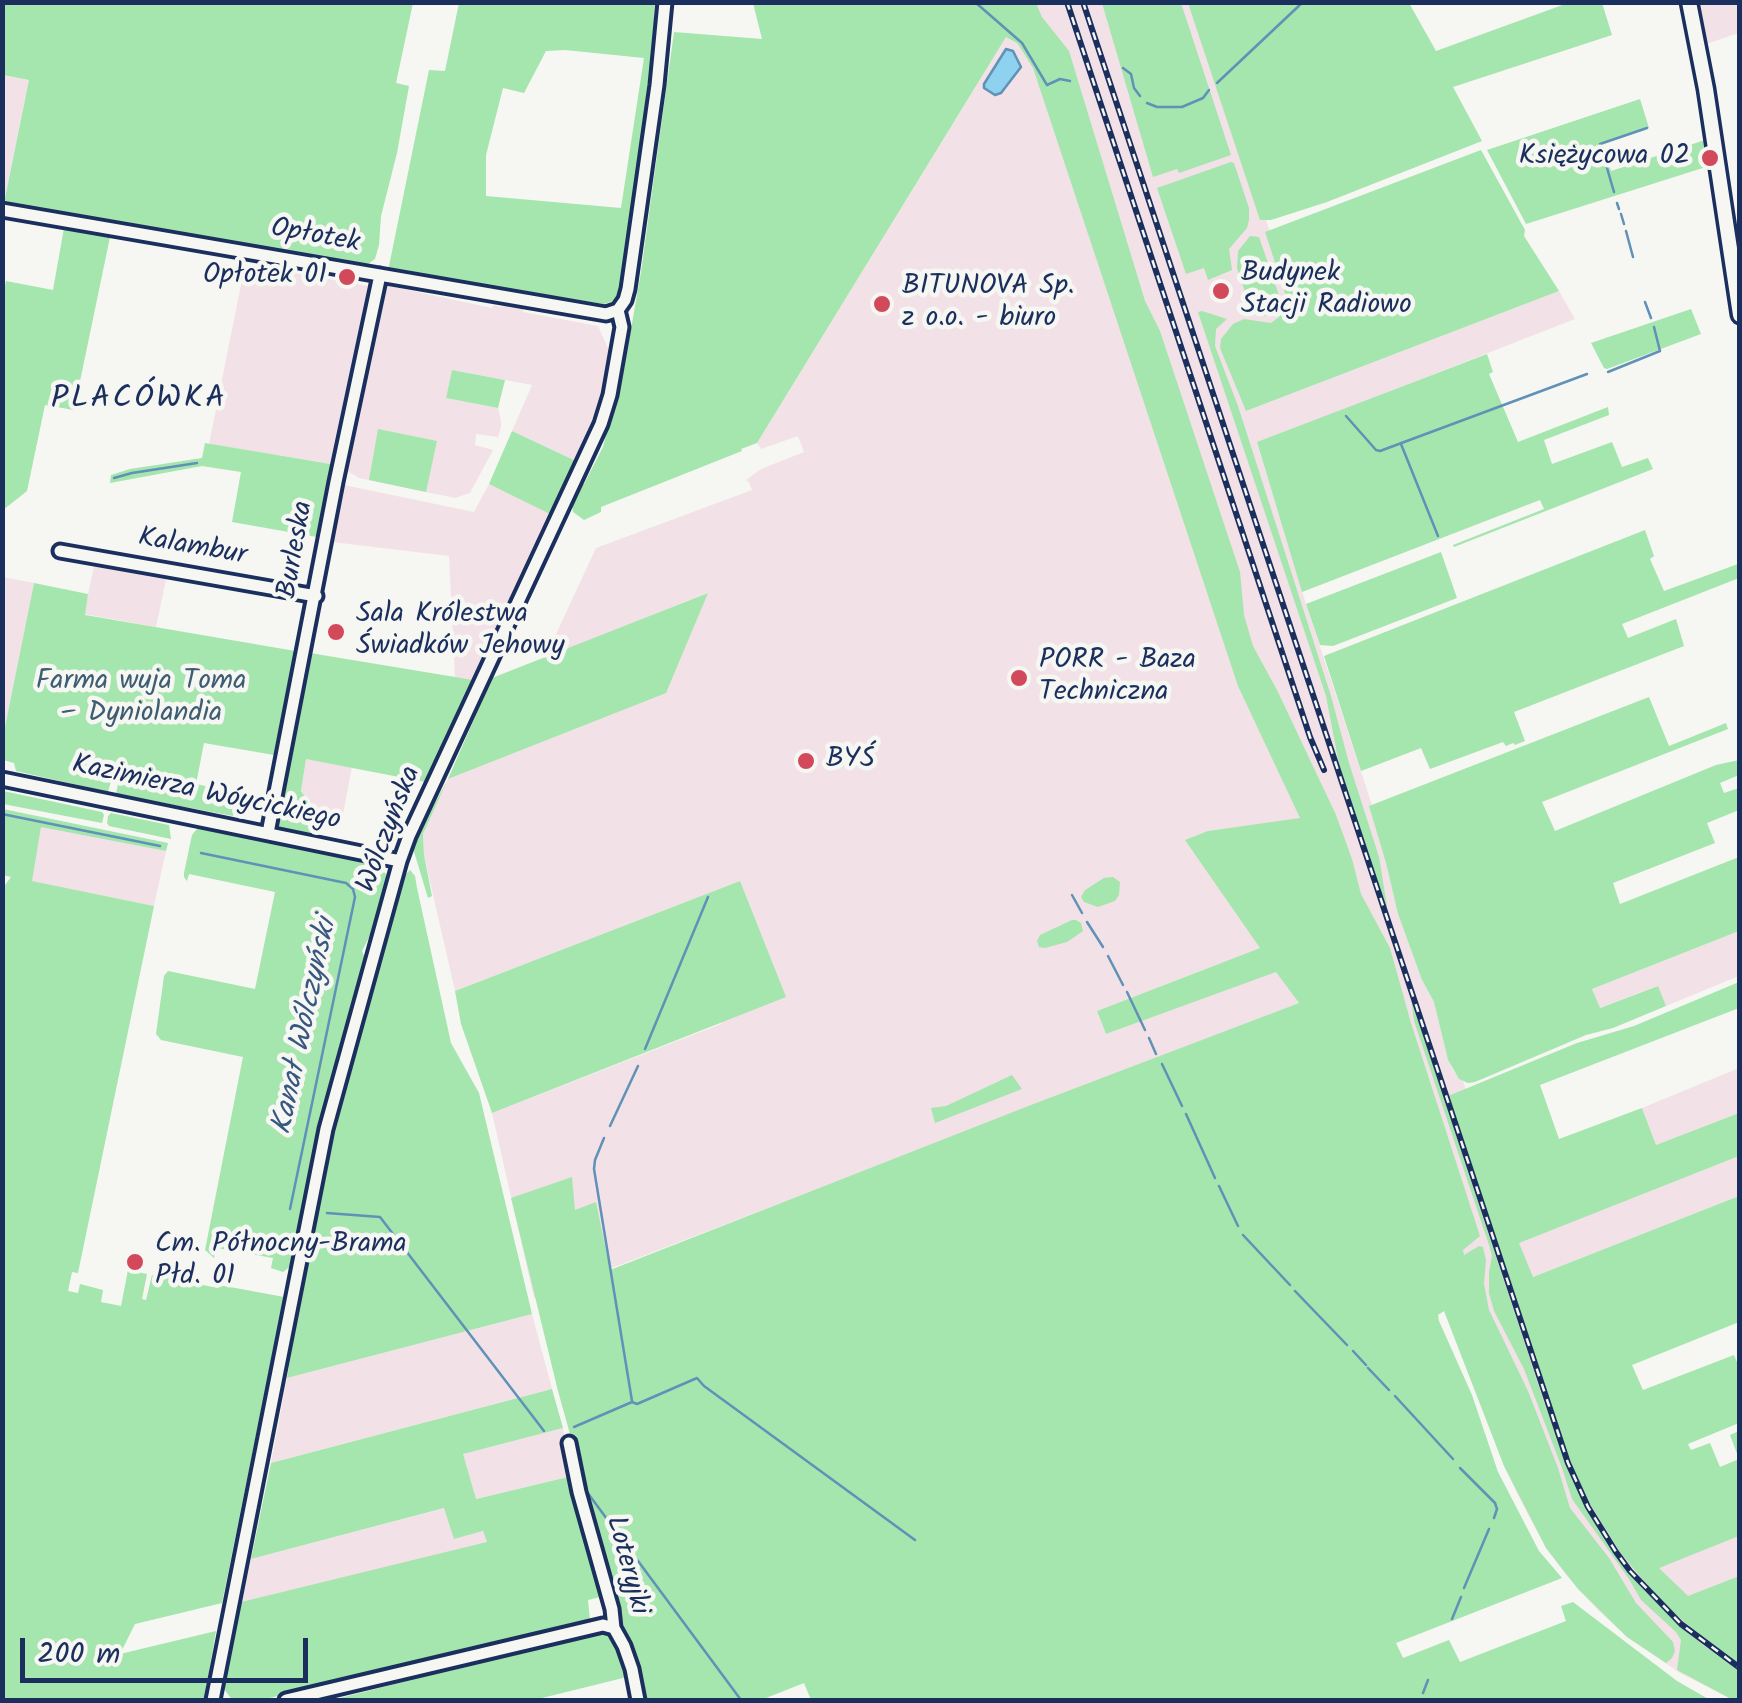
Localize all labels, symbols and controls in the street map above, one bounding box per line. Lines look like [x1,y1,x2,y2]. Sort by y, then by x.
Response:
place label: Księżycowa 02 [1519,141,1690,175]
marker: Księżycowa 02 [1699,147,1721,169]
street label: Opłotek [268,214,362,262]
place label: Budynek Stacji Radiowo [1241,258,1412,324]
place label: Opłotek 01 [203,260,327,294]
marker: Opłotek 01 [336,266,358,288]
place label: BITUNOVA Sp. z o.o. - biuro [902,271,1074,337]
marker: Budynek Stacji Radiowo [1210,280,1232,302]
marker: BITUNOVA Sp. z o.o. - biuro [871,293,893,315]
district label: PLACÓWKA [51,383,227,421]
street label: Burleska [273,499,323,601]
street label: Kalambur [135,523,249,575]
place label: Sala Królestwa Świadków Jehowy [356,599,565,665]
marker: Sala Królestwa Świadków Jehowy [325,621,347,643]
place label: PORR - Baza Techniczna [1039,645,1196,711]
park label: Farma wuja Toma – Dyniolandia [36,666,246,732]
marker: PORR - Baza Techniczna [1008,667,1030,689]
place label: BYŚ [826,744,875,778]
street label: Kazimierza Wóycickiego [69,750,343,840]
marker: BYŚ [795,750,817,772]
street label: Wólczyńska [352,762,430,898]
water label: Kanał Wólczyński [267,916,347,1138]
place label: Cm. Północny-Brama Płd. 01 [155,1229,407,1295]
marker: Cm. Północny-Brama Płd. 01 [124,1251,146,1273]
street label: Loteryjki [596,1513,654,1619]
scale bar [25,1618,312,1680]
text: 200 m [37,1631,120,1679]

